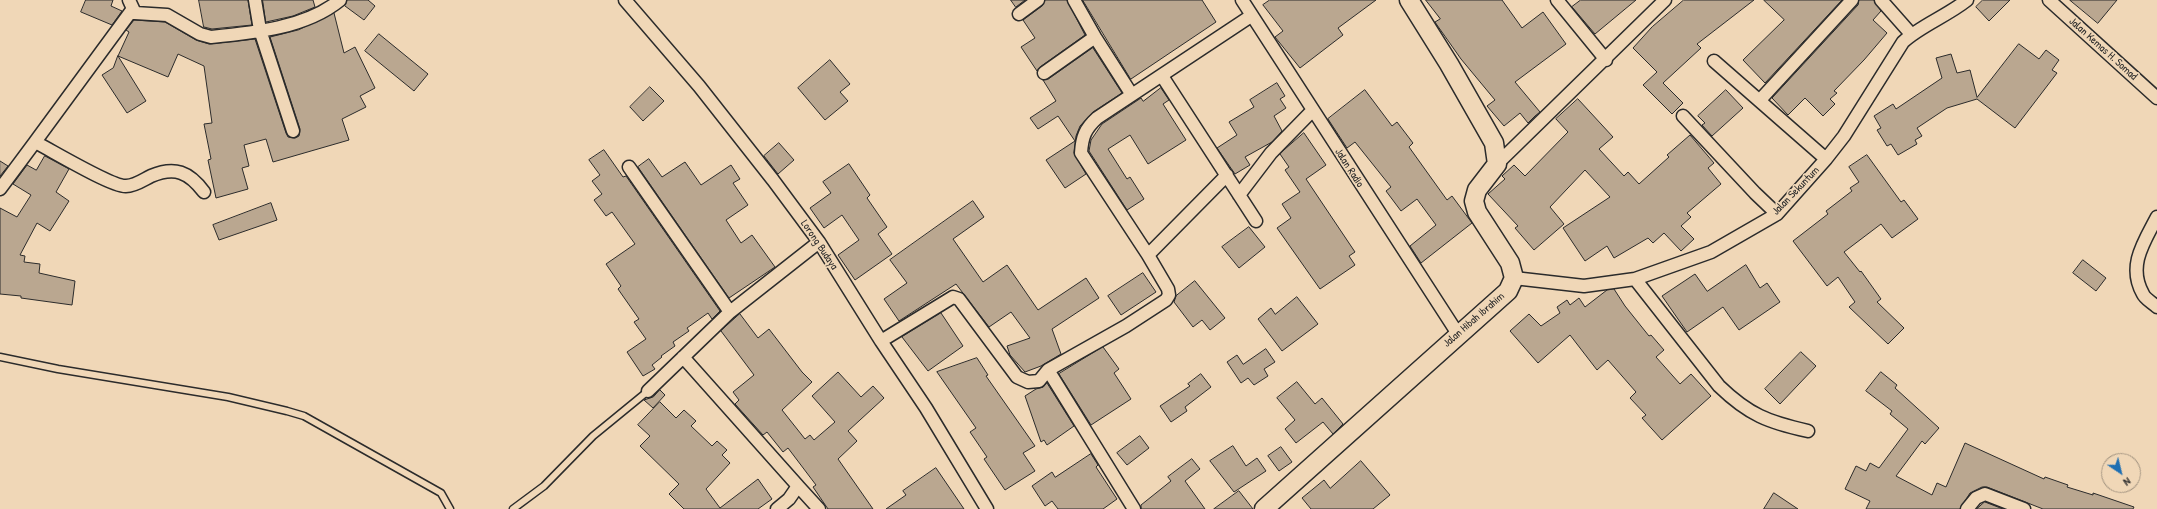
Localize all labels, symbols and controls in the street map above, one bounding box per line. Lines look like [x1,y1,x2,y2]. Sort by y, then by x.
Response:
street label: Jalan Kemas H. Somad [2066,15,2140,83]
street label: Jalan Radio [1332,146,1366,190]
street label: Jalan Sekuntum [1770,164,1822,218]
street label: Lorong Budaya [798,218,840,272]
street label: Jalan Hibah Ibrahim [1441,290,1507,350]
north arrow [2101,453,2141,493]
text: N [2121,475,2134,489]

